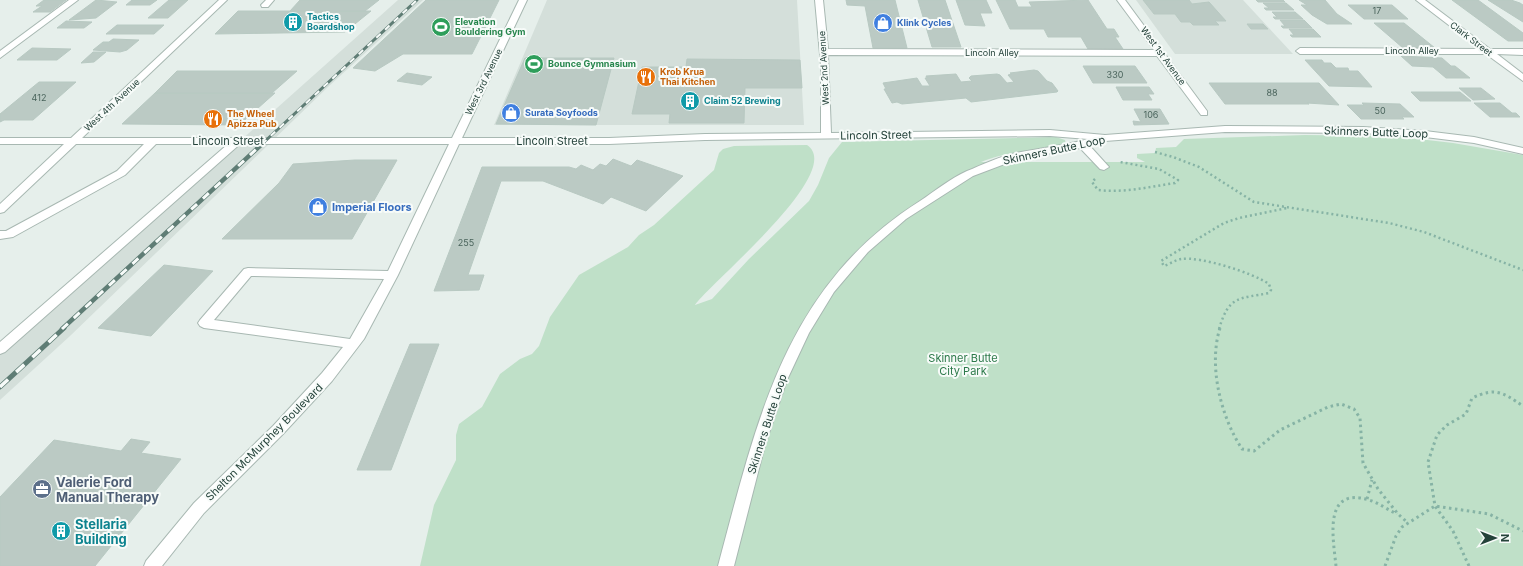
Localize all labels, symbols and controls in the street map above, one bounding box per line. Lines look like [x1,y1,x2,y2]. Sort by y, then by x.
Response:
house number: 17 [1373,5,1381,16]
building icon: Tactics Boardshop [282,11,304,33]
place label: Tactics Boardshop [307,11,355,32]
shop icon: Klink Cycles [872,12,894,34]
sports icon: Elevation Bouldering Gym [430,16,452,38]
place label: Elevation Bouldering Gym [455,16,526,37]
place label: Klink Cycles [897,17,951,28]
street label: Clark Street [1448,19,1495,58]
street label: West 1st Avenue [1139,24,1188,87]
street label: West 2nd Avenue [816,31,831,105]
street label: Lincoln Alley [1385,45,1439,56]
street label: West 3rd Avenue [463,47,504,117]
street label: Lincoln Alley [965,47,1019,58]
sports icon: Bounce Gymnasium [523,53,545,75]
place label: Bounce Gymnasium [548,58,636,69]
restaurant icon: Krob Krua Thai Kitchen [635,66,657,88]
place label: Krob Krua Thai Kitchen [660,66,716,87]
house number: 330 [1107,69,1124,80]
street label: West 4th Avenue [82,76,142,133]
house number: 88 [1266,87,1278,98]
building icon: Claim 52 Brewing [679,90,701,112]
house number: 412 [32,92,46,103]
place label: Claim 52 Brewing [704,95,781,106]
shop icon: Surata Soyfoods [500,102,522,124]
house number: 50 [1374,105,1386,116]
place label: Surata Soyfoods [525,107,598,118]
restaurant icon: The Wheel Apizza Pub [202,108,224,130]
place label: The Wheel Apizza Pub [227,108,277,129]
house number: 106 [1144,109,1159,120]
street label: Skinners Butte Loop [1324,123,1429,141]
street label: Lincoln Street [840,127,912,143]
street label: Skinners Butte Loop [1001,132,1107,168]
street label: Lincoln Street [192,134,264,148]
street label: Lincoln Street [516,134,588,148]
shop icon: Imperial Floors [307,196,329,218]
place label: Imperial Floors [332,200,412,214]
house number: 255 [458,237,474,248]
park label: Skinner Butte City Park [928,351,998,378]
street label: Skinners Butte Loop [744,372,790,476]
street label: Shelton McMurphey Boulevard [202,380,326,504]
place label: Valerie Ford Manual Therapy [56,474,159,505]
office icon: Valerie Ford Manual Therapy [31,478,53,500]
place label: Stellaria Building [75,516,127,547]
north arrow [1475,518,1515,558]
building icon: Stellaria Building [50,520,72,542]
text: N [1498,534,1512,542]

